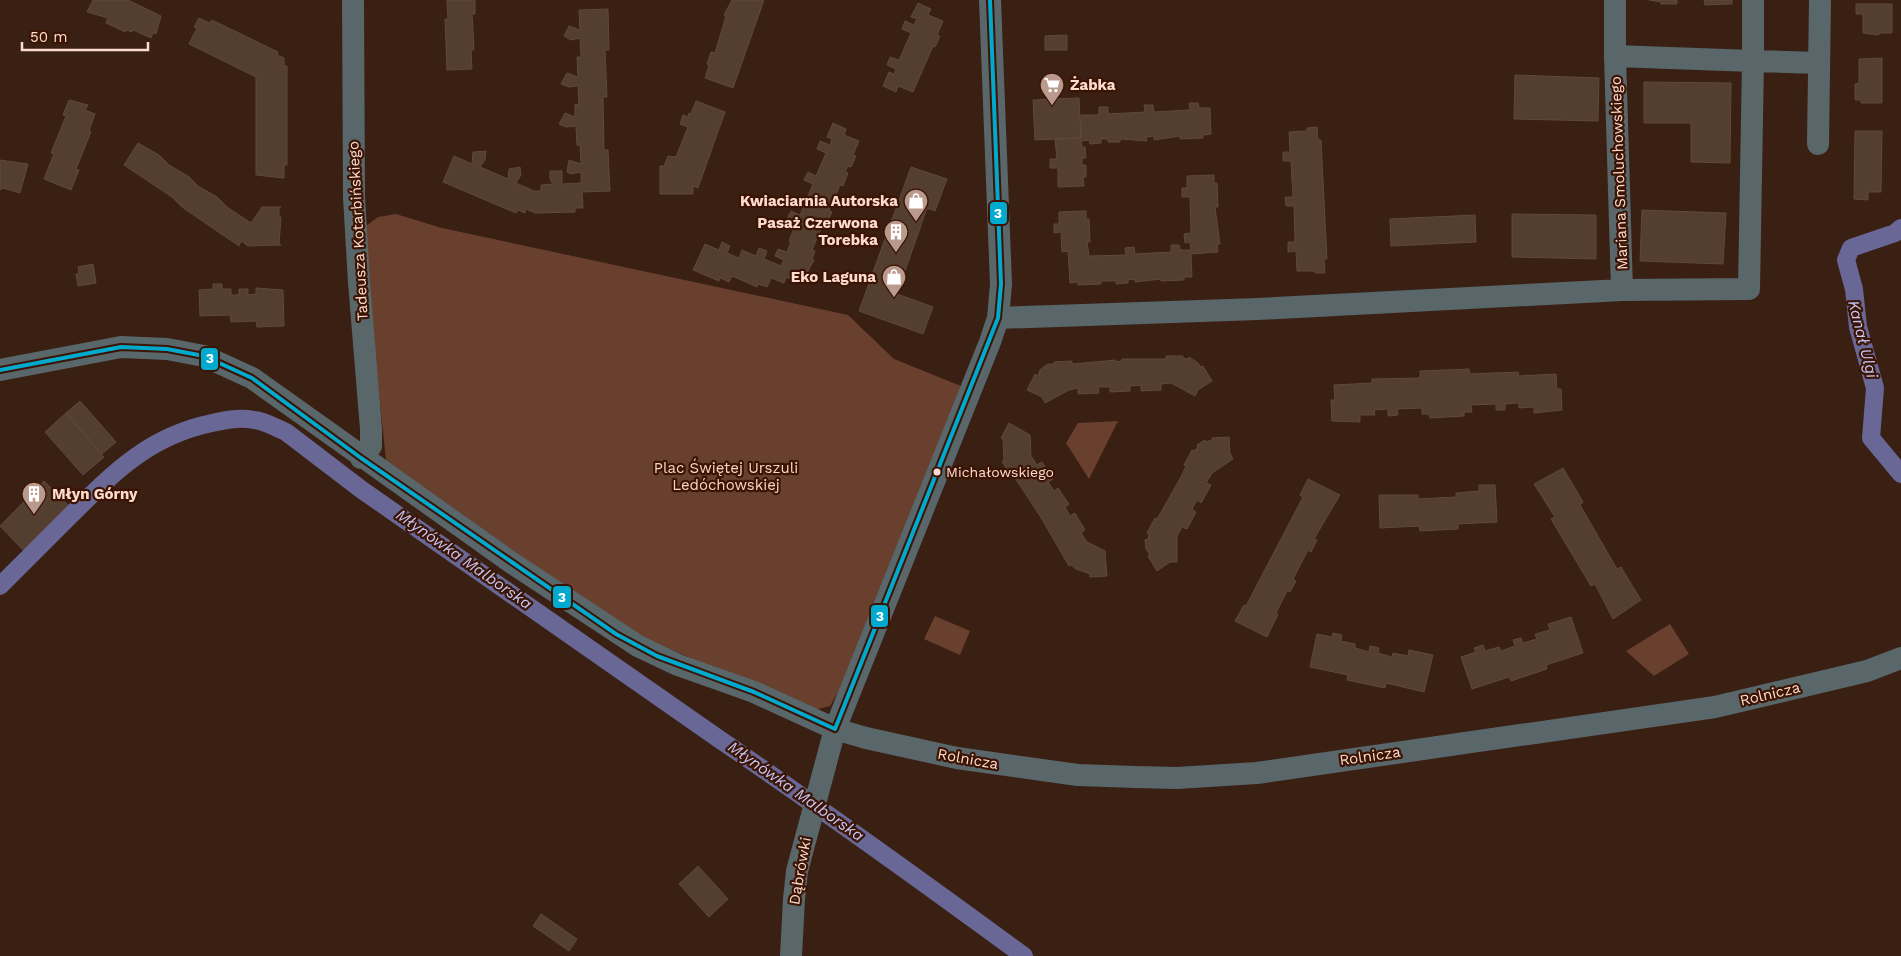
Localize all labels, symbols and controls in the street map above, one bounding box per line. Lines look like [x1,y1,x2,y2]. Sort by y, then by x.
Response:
scale bar [22,20,149,52]
text: 50 m [30,28,67,46]
supermarket icon: Żabka [1039,72,1065,106]
place label: Żabka [1070,76,1116,94]
street label: Mariana Smoluchowskiego [1607,76,1631,270]
street label: Tadeusza Kotarbińskiego [344,141,372,321]
shop icon: Kwiaciarnia Autorska [903,188,929,222]
place label: Kwiaciarnia Autorska [740,192,898,210]
line badge: 3 [989,201,1008,225]
text: 3 [994,205,1002,221]
place label: Pasaż Czerwona Torebka [757,214,878,249]
building icon: Pasaż Czerwona Torebka [883,219,909,253]
shop icon: Eko Laguna [881,264,907,298]
place label: Eko Laguna [791,268,876,286]
water label: Kanał Ulgi [1844,298,1882,381]
line badge: 3 [200,347,219,371]
text: 3 [206,350,214,366]
park label: Plac Świętej Urszuli Ledóchowskiej [654,458,798,494]
place label: Michałowskiego [946,464,1054,480]
marker: Michałowskiego [932,467,942,477]
building icon: Młyn Górny [21,481,47,515]
place label: Młyn Górny [52,485,138,503]
water label: Młynówka Malborska [392,505,536,613]
line badge: 3 [552,585,572,609]
text: 3 [558,589,566,605]
line badge: 3 [870,604,889,628]
text: 3 [876,608,884,624]
street label: Rolnicza [1738,678,1802,710]
water label: Młynówka Malborska [724,737,868,845]
street label: Rolnicza [1338,743,1402,769]
street label: Rolnicza [936,745,1000,773]
street label: Dąbrówki [785,836,815,906]

